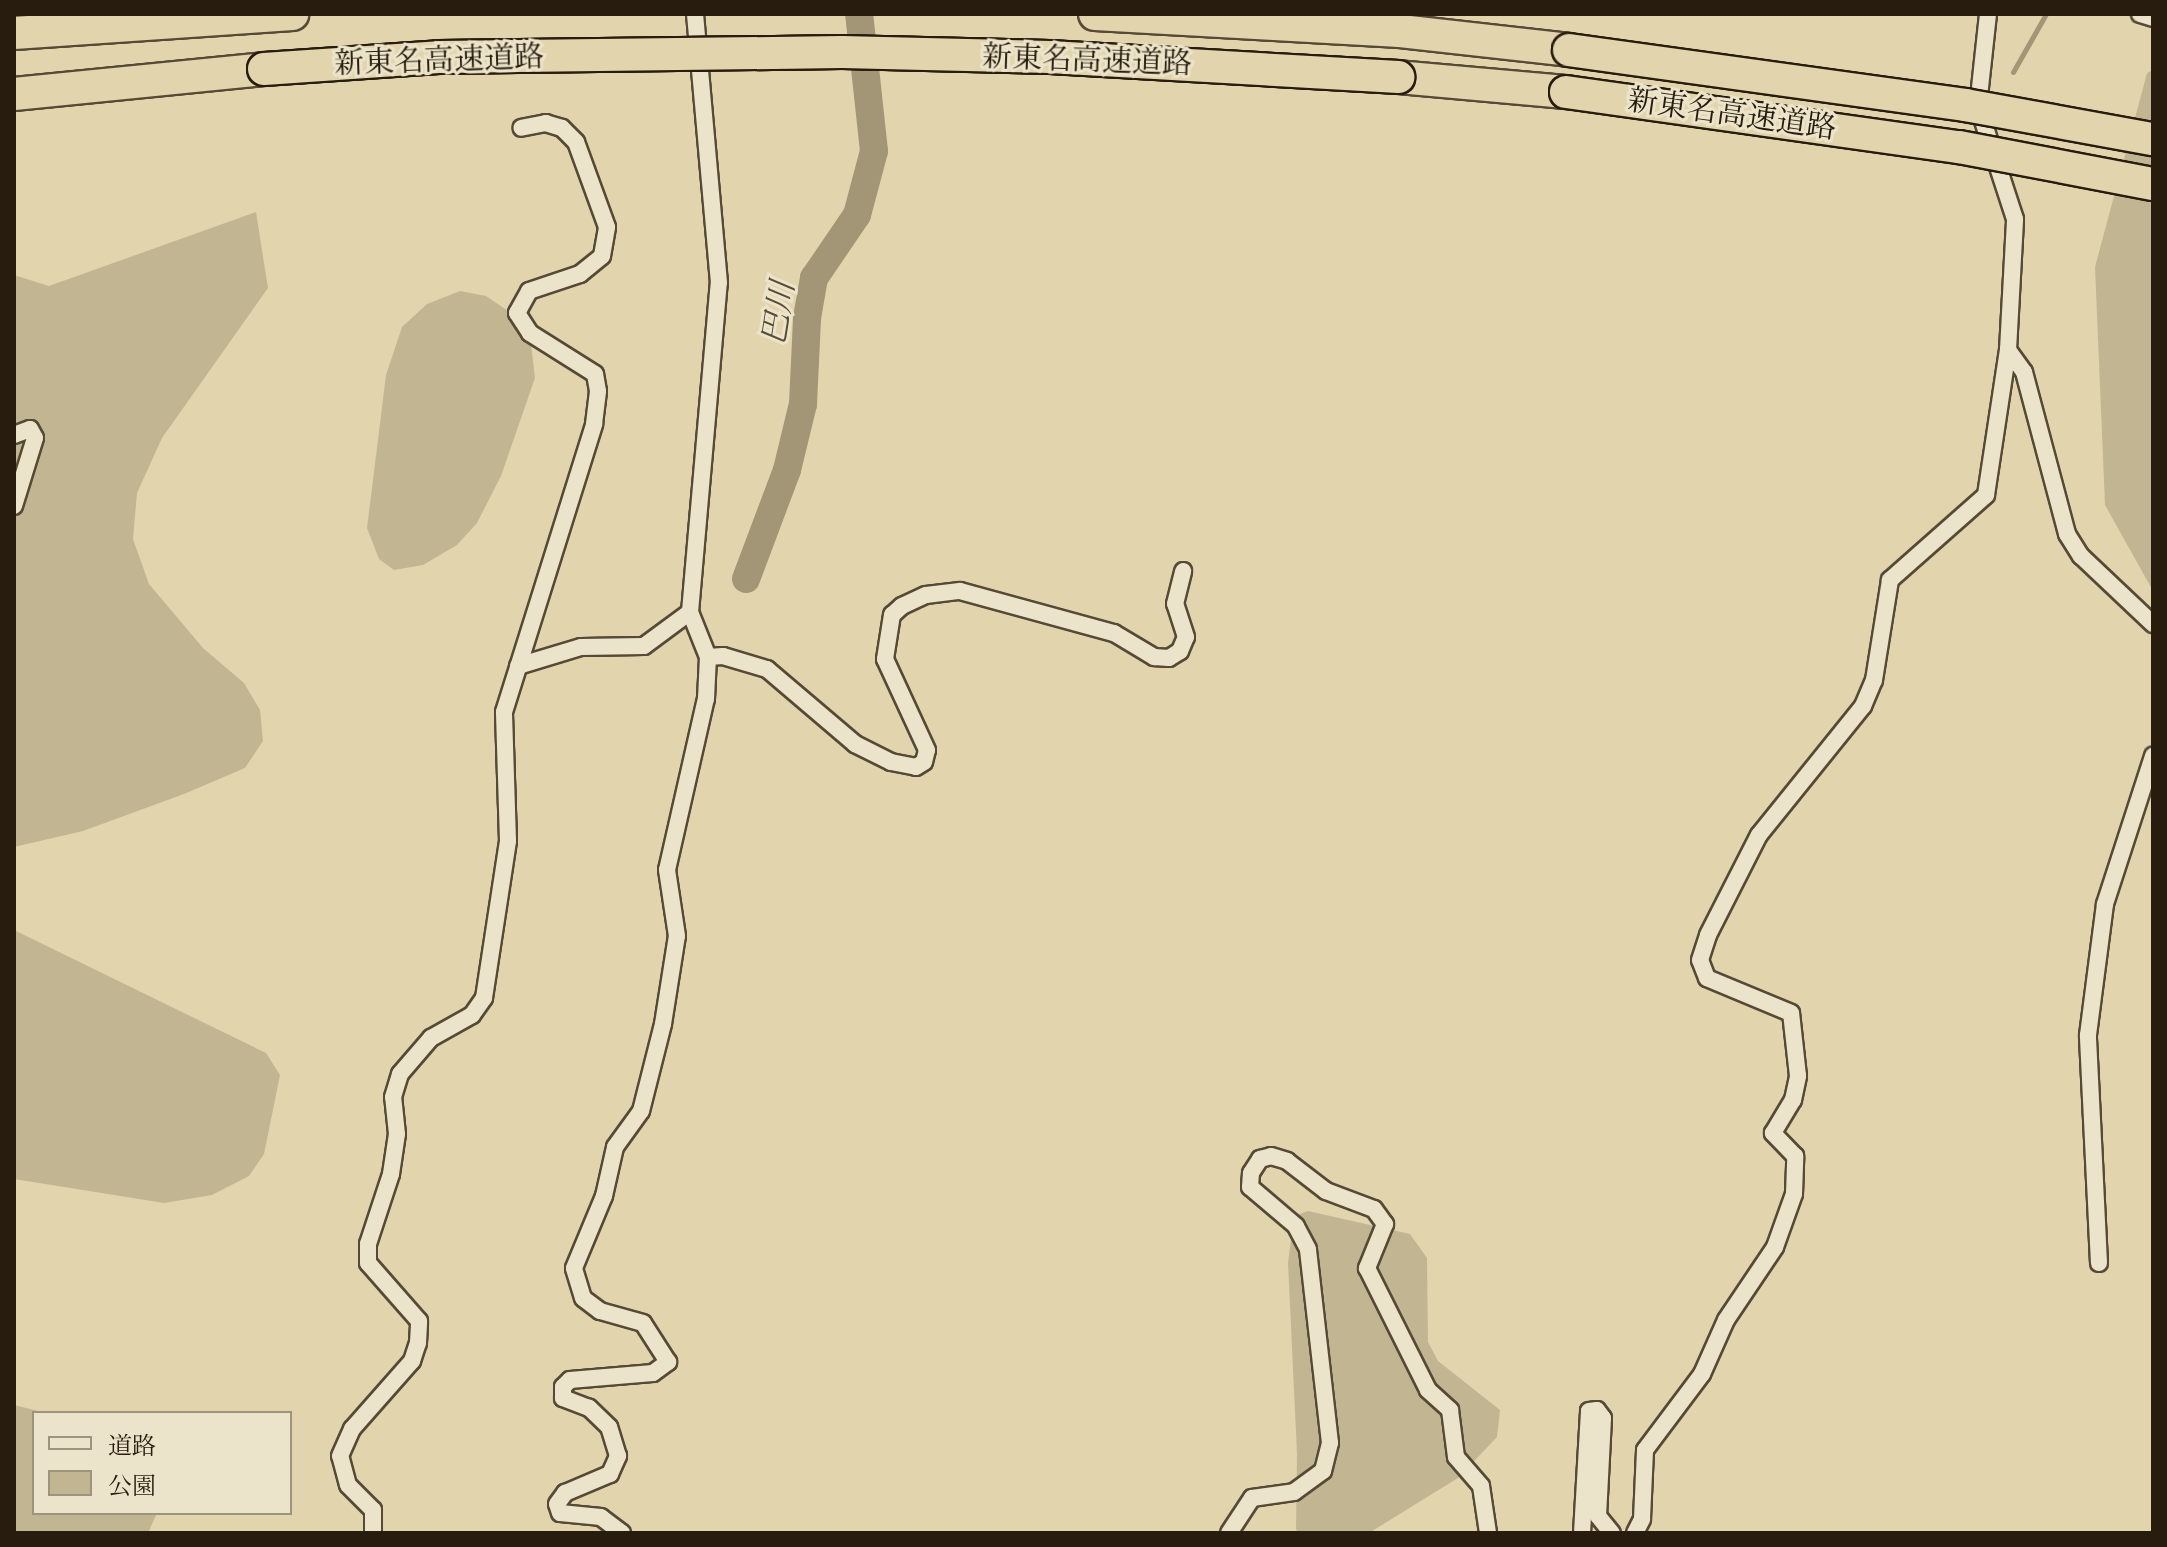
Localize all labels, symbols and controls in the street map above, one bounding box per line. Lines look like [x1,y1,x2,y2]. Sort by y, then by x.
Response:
street label: 新東名高速道路 [333,38,545,82]
street label: 新東名高速道路 [981,38,1193,82]
street label: 新東名高速道路 [1626,82,1838,146]
water label: 巴川 [754,278,802,348]
legend [32,1411,292,1515]
text: 道路 [108,1430,156,1461]
text: 公園 [108,1470,156,1501]

